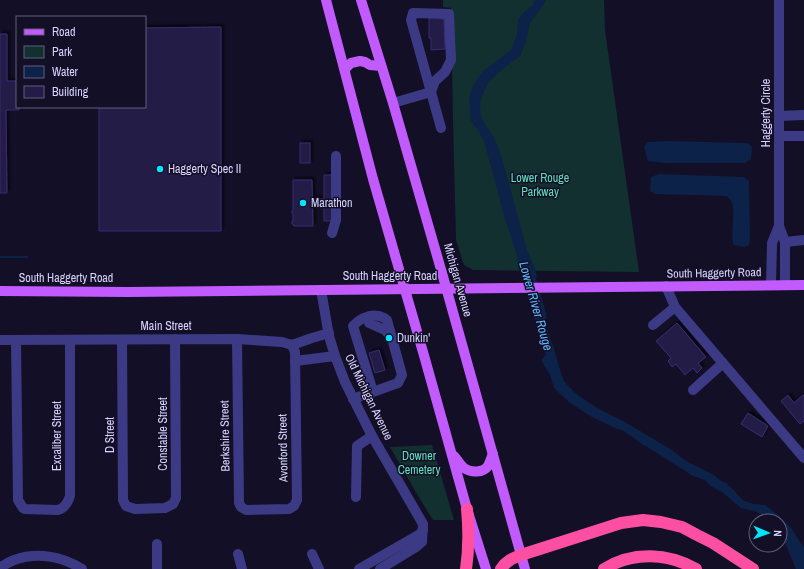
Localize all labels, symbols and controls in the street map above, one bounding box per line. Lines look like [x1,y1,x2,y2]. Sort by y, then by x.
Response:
legend [16,16,146,108]
text: Road [52,24,76,40]
text: Park [52,44,72,60]
text: Water [52,64,79,80]
street label: Haggerty Circle [758,79,774,147]
text: Building [52,84,89,100]
place label: Haggerty Spec II [168,161,241,177]
marker: Haggerty Spec II [155,164,165,174]
park label: Lower Rouge Parkway [511,170,569,200]
place label: Marathon [311,195,353,211]
marker: Marathon [298,198,308,208]
street label: Michigan Avenue [440,241,476,319]
water label: Lower River Rouge [515,260,557,353]
street label: South Haggerty Road [667,264,761,282]
street label: South Haggerty Road [343,268,437,284]
street label: South Haggerty Road [19,270,113,286]
street label: Main Street [141,318,192,334]
place label: Dunkin' [397,330,430,346]
marker: Dunkin' [384,333,394,343]
street label: Old Michigan Avenue [341,351,397,443]
street label: Constable Street [155,397,171,471]
street label: Berkshire Street [216,400,234,472]
street label: Excaliber Street [49,401,65,471]
street label: Avonford Street [274,414,292,483]
street label: D Street [102,417,118,453]
park label: Downer Cemetery [398,448,440,478]
north arrow [748,513,788,553]
text: N [771,530,785,537]

